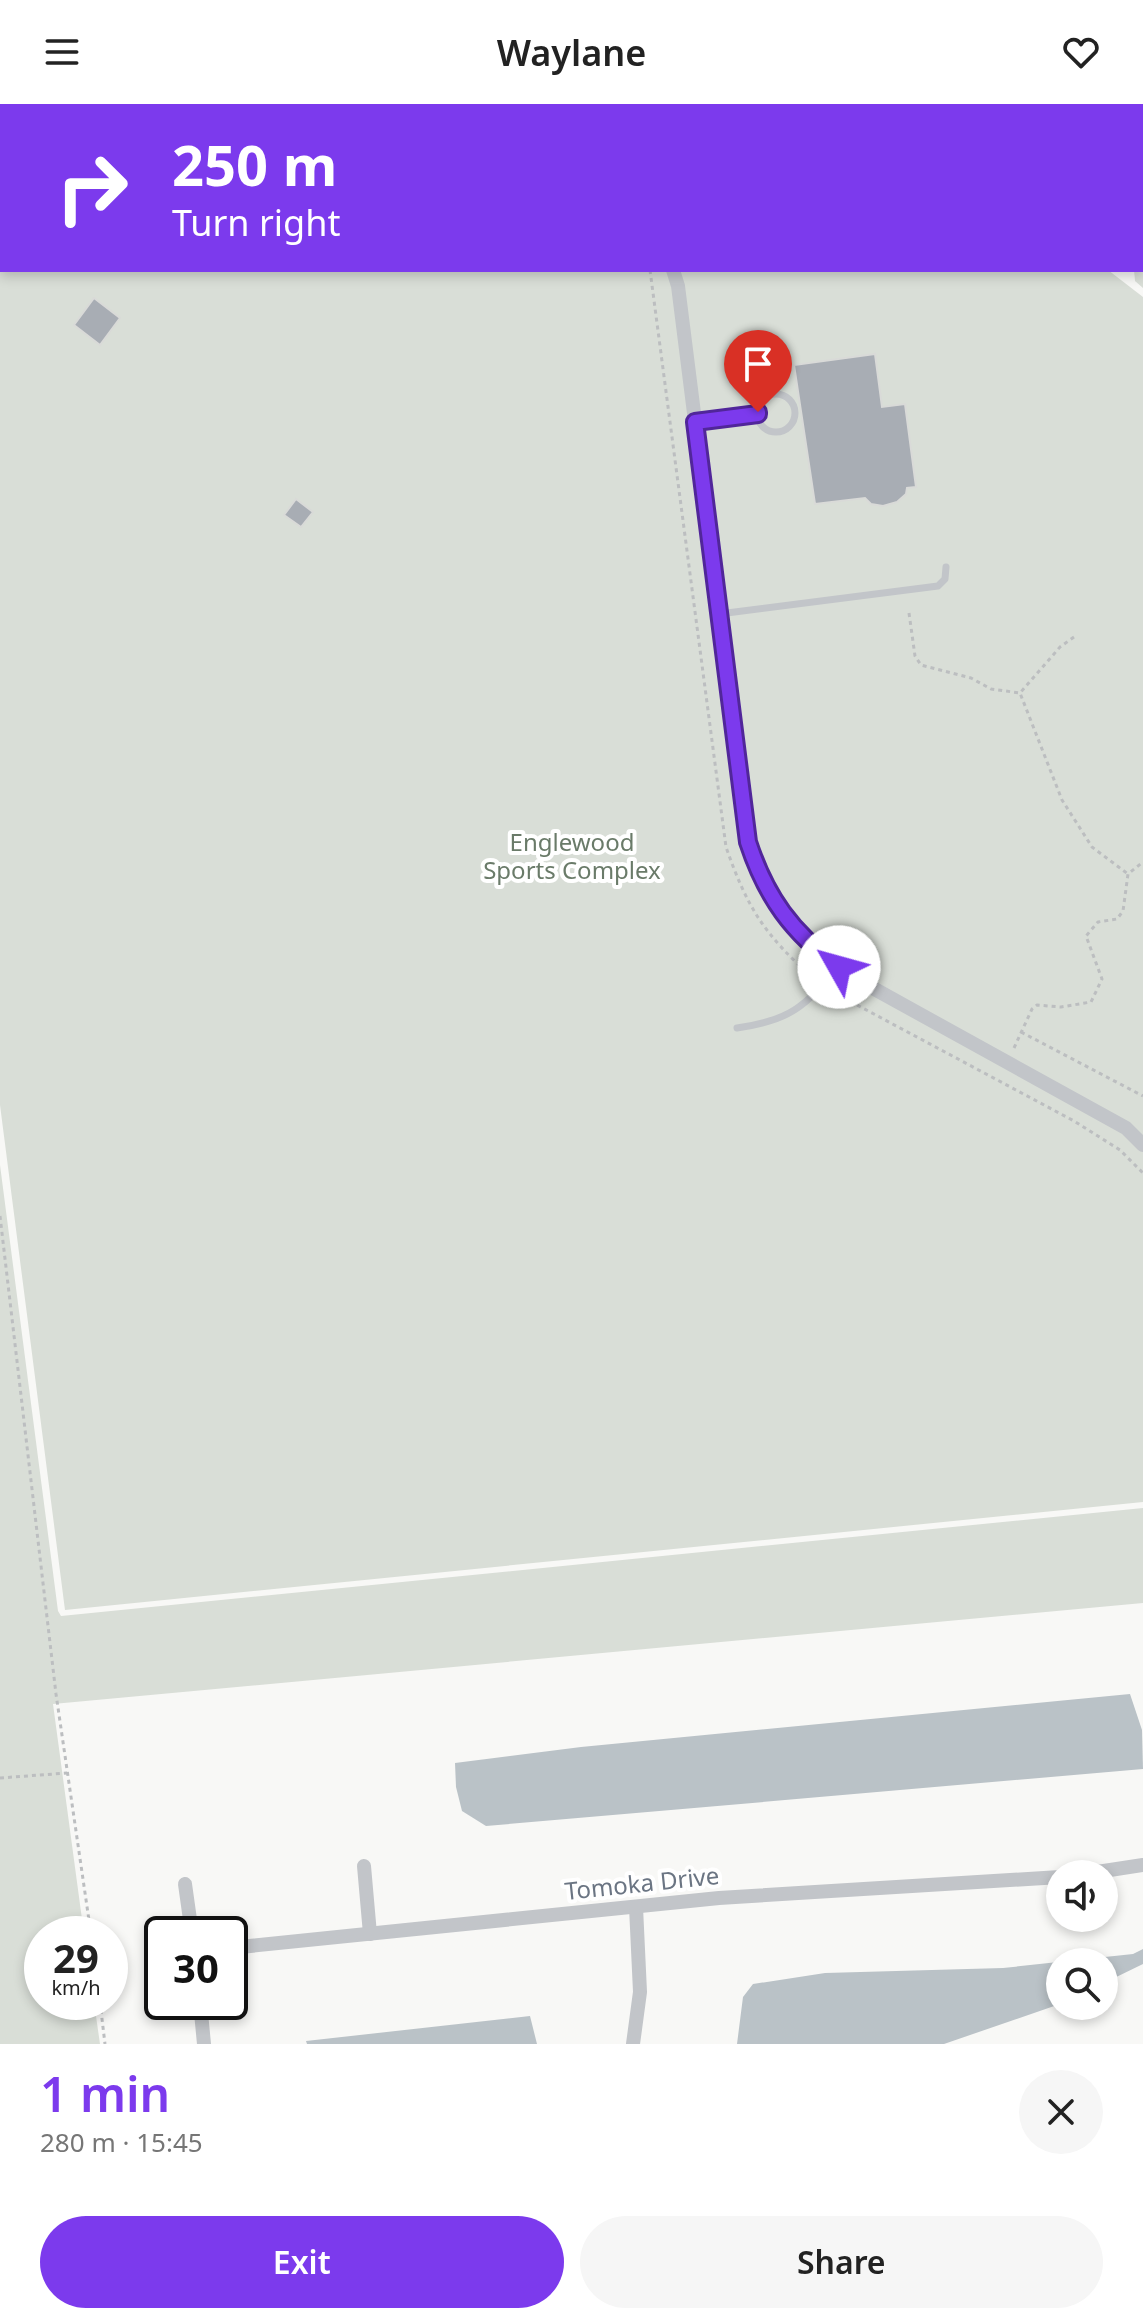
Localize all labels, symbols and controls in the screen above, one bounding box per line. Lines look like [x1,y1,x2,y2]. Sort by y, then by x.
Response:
text: Waylane [497,28,646,77]
icon: menu [40,30,84,74]
icon: heart [1059,30,1103,74]
text: 250 m [172,126,337,202]
icon: right [40,136,144,240]
text: Turn right [172,198,340,247]
pin [724,330,792,412]
icon: arrive [736,342,780,386]
park label: Englewood Sports Complex [483,825,661,886]
position arrow [797,925,881,1009]
street label: Tomoka Drive [563,1858,721,1907]
map controls [1046,1860,1118,2020]
button: sound [1046,1860,1118,1932]
speed limit sign: 30 [144,1916,248,2020]
text: 29 [53,1930,99,1985]
button: search [1046,1948,1118,2020]
text: km/h [51,1974,101,2001]
text: 1 min [40,2061,170,2126]
button: close [1019,2070,1103,2154]
text: 280 m · 15:45 [40,2124,203,2160]
button: Exit [40,2216,564,2308]
button: Share [580,2216,1103,2308]

